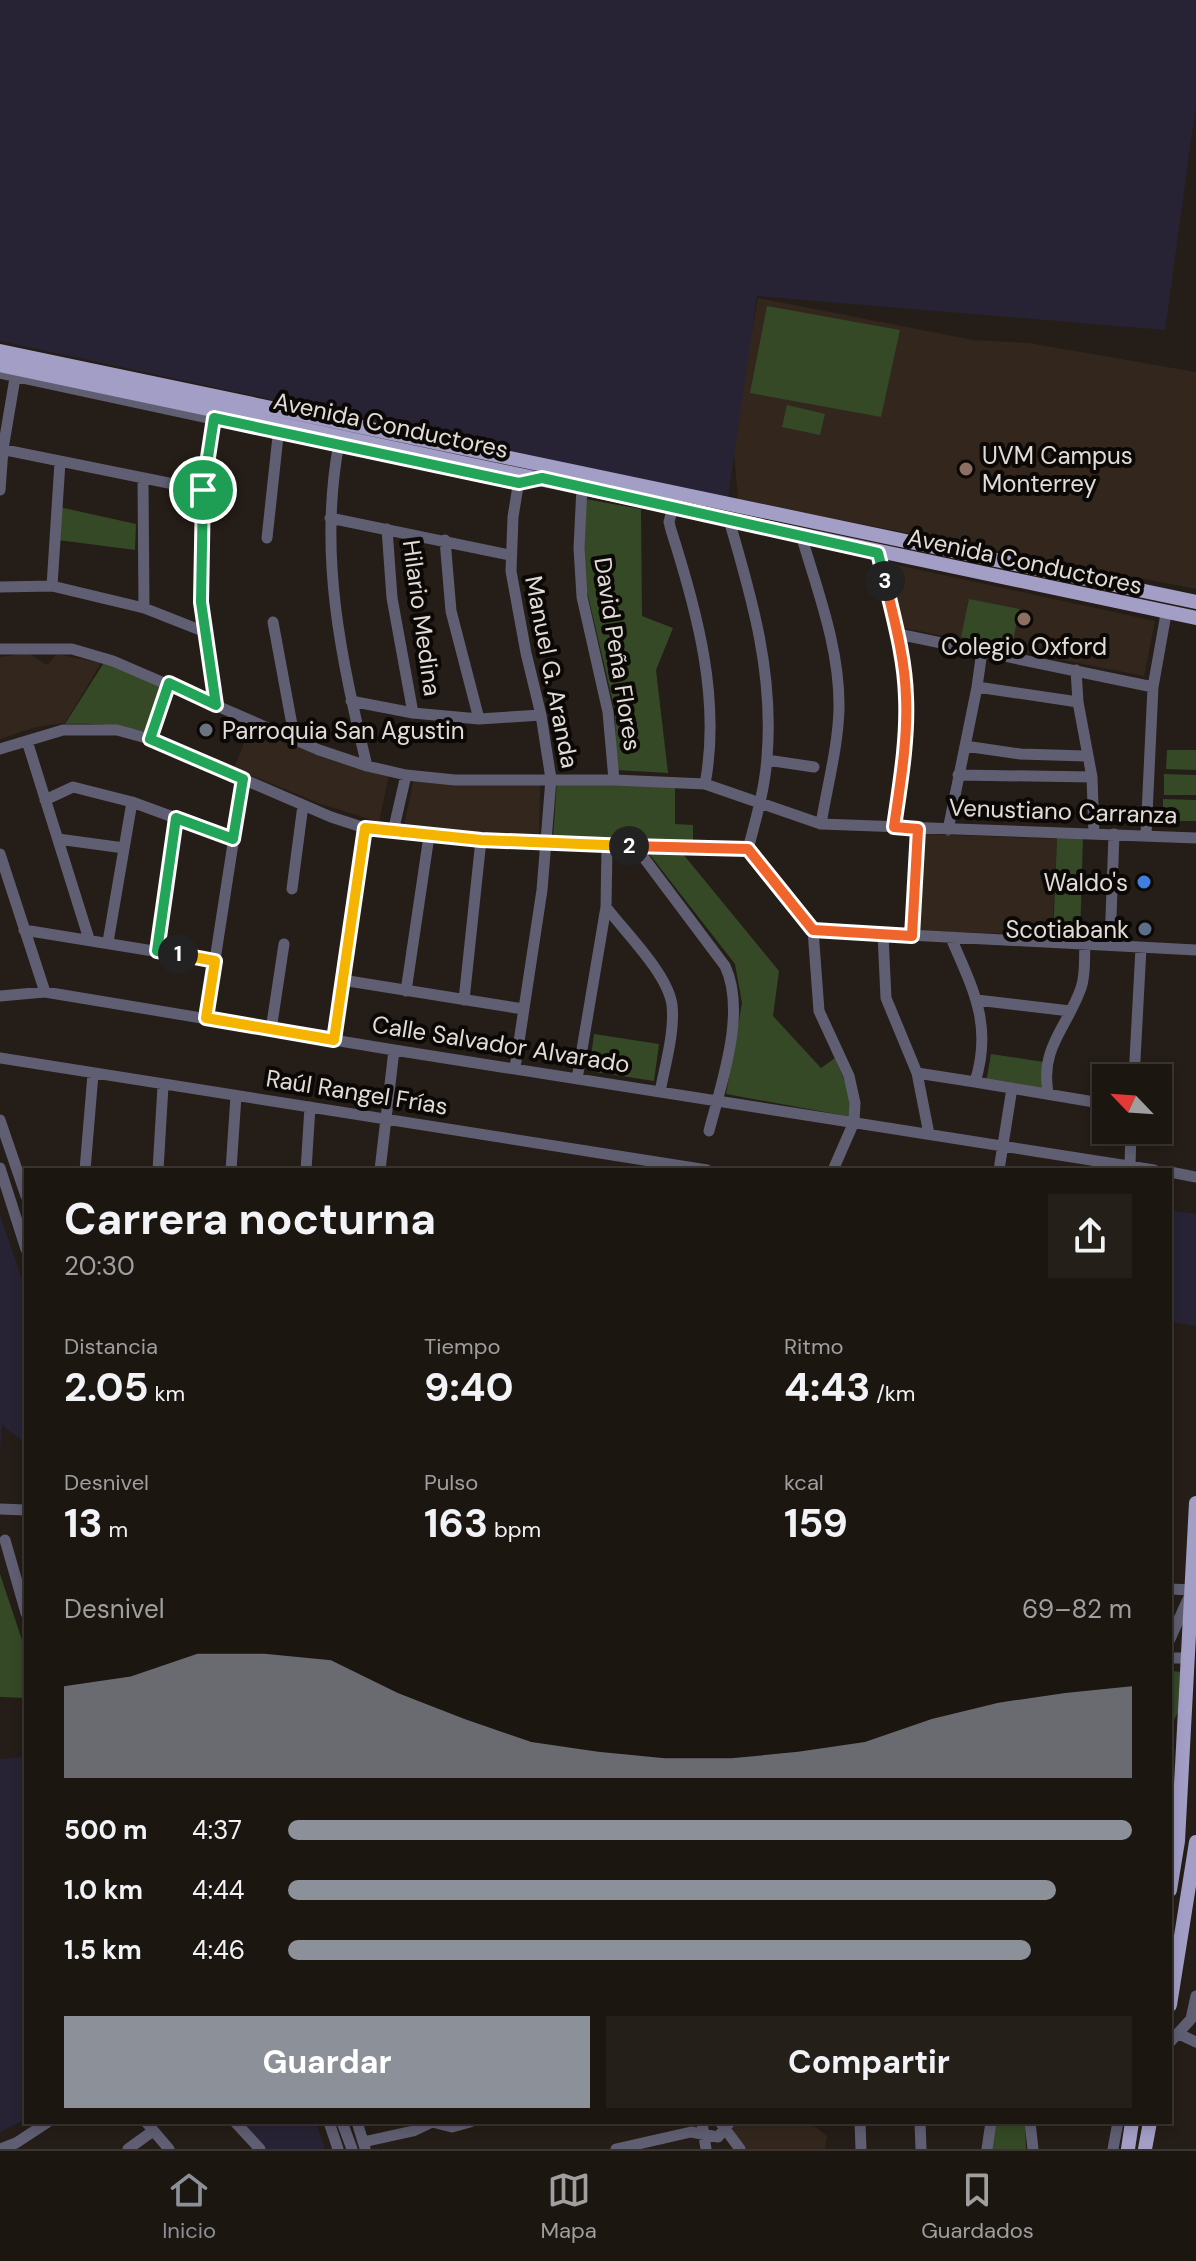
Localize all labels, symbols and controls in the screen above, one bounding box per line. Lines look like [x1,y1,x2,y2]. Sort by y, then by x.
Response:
street label: Avenida Conductores [271,385,511,465]
place label: UVM Campus Monterrey [982,440,1133,499]
pin [169,456,237,524]
marker: UVM Campus Monterrey [957,460,975,478]
icon: arrive [181,468,225,512]
street label: Avenida Conductores [905,521,1145,601]
street label: Hilario Medina [396,538,448,698]
street label: David Peña Flores [587,555,649,753]
pin: 3 [865,561,905,601]
text: 3 [878,566,892,595]
street label: Manuel G. Aranda [518,573,586,771]
marker: Colegio Oxford [1015,610,1033,628]
place label: Colegio Oxford [941,631,1107,662]
place label: Parroquia San Agustin [222,715,465,746]
marker: Parroquia San Agustin [197,721,215,739]
street label: Venustiano Carranza [948,792,1178,830]
pin: 2 [609,826,649,866]
text: 2 [623,831,635,860]
place label: Waldo's [1043,867,1128,898]
marker: Waldo's [1135,873,1153,891]
place label: Scotiabank [1005,914,1129,945]
marker: Scotiabank [1136,920,1154,938]
pin: 1 [158,934,198,974]
text: 1 [174,939,182,968]
street label: Calle Salvador Alvarado [370,1008,632,1080]
street label: Raúl Rangel Frías [264,1062,450,1122]
north arrow [1092,1064,1172,1144]
map controls [1092,1064,1172,1144]
text: Carrera nocturna [64,1190,436,1248]
button: share [1048,1194,1132,1278]
text: 20:30 [64,1249,135,1283]
text: Distancia [64,1332,158,1361]
text: Tiempo [424,1332,501,1361]
text: Ritmo [784,1332,844,1361]
text: 2.05 [64,1361,149,1413]
text: 9:40 [424,1361,514,1413]
text: 4:43 [784,1361,870,1413]
text: km [149,1379,185,1408]
text: /km [870,1379,915,1408]
text: Desnivel [64,1468,149,1497]
text: Pulso [424,1468,478,1497]
text: kcal [784,1468,824,1497]
text: 13 [64,1497,103,1549]
text: 163 [424,1497,488,1549]
text: 159 [784,1497,848,1549]
text: m [103,1515,128,1544]
text: bpm [488,1515,541,1544]
text: Desnivel [64,1592,165,1626]
text: 69–82 m [1022,1592,1132,1626]
text: 500 m [64,1813,147,1847]
text: 4:37 [192,1813,242,1847]
text: 1.0 km [64,1873,143,1907]
text: 4:44 [192,1873,245,1907]
text: 1.5 km [64,1933,142,1967]
text: 4:46 [192,1933,245,1967]
button: Guardar [64,2016,590,2108]
button: Compartir [606,2016,1132,2108]
tab: Inicio [162,2168,216,2245]
tab: Mapa [541,2168,597,2245]
tab: Guardados [921,2168,1034,2245]

